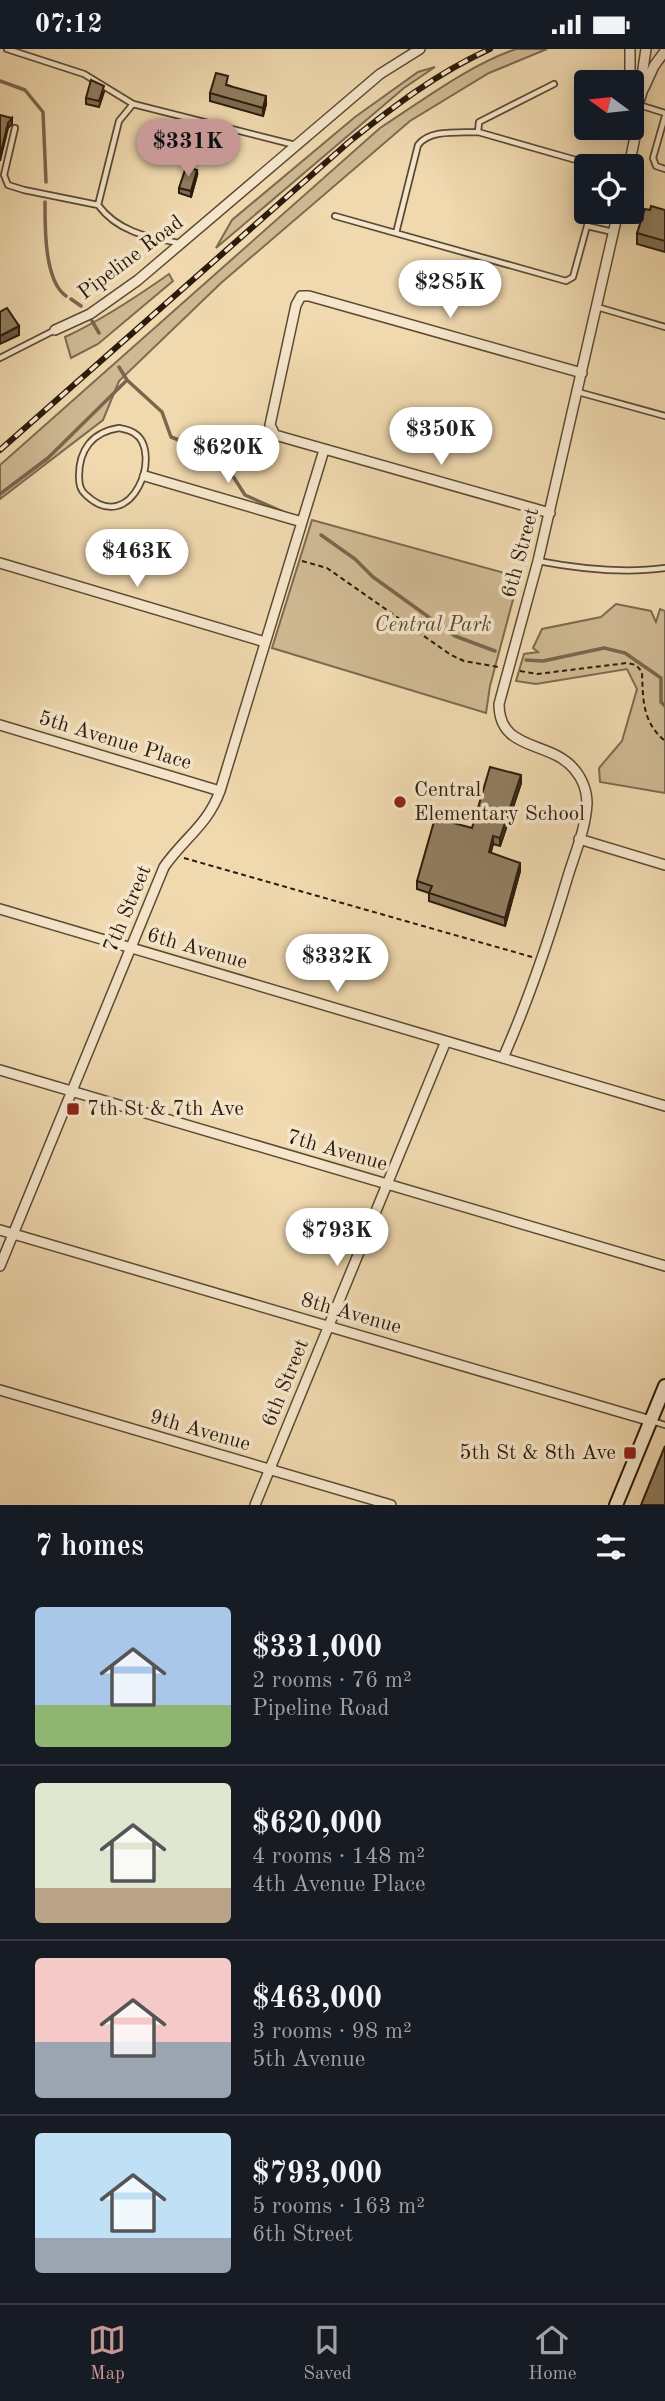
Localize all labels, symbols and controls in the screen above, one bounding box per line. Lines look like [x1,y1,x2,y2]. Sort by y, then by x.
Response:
text: 07:12 [35,12,103,38]
north arrow [574,70,644,140]
map controls [574,70,644,224]
pin: $331K [139,120,237,179]
text: $331K [152,130,224,153]
button: locate [574,154,644,224]
street label: Pipeline Road [75,212,187,304]
pin: $285K [401,261,499,320]
text: $285K [414,271,486,294]
pin: $350K [392,407,490,467]
text: $350K [405,418,477,441]
pin: $620K [179,425,277,485]
text: $620K [192,436,264,459]
street label: 6th Street [499,506,543,600]
pin: $463K [88,529,186,589]
text: $463K [101,540,173,563]
park label: Central Park [374,615,492,636]
street label: 5th Avenue Place [36,708,194,774]
place label: Central Elementary School [414,780,585,825]
marker: Central Elementary School [392,794,408,810]
street label: 7th Street [100,862,156,956]
street label: 6th Avenue [144,925,250,973]
pin: $332K [288,935,386,994]
text: $332K [301,945,373,968]
place label: 7th St & 7th Ave [87,1099,244,1120]
marker: 7th St & 7th Ave [65,1101,81,1117]
street label: 7th Avenue [284,1127,390,1175]
pin: $793K [288,1209,386,1268]
text: $793K [301,1219,373,1242]
street label: 8th Avenue [298,1290,404,1338]
street label: 6th Street [259,1336,313,1430]
street label: 9th Avenue [147,1407,253,1455]
place label: 5th St & 8th Ave [459,1443,616,1464]
marker: 5th St & 8th Ave [622,1445,638,1461]
icon: filters [592,1528,630,1566]
text: 7 homes [35,1532,144,1562]
text: $331,000 [252,1633,382,1663]
icon: home [91,1635,175,1719]
text: 2 rooms · 76 m² [252,1669,412,1692]
text: Pipeline Road [252,1697,389,1720]
text: $620,000 [252,1809,382,1839]
icon: home [91,1811,175,1895]
text: 4 rooms · 148 m² [252,1845,425,1868]
text: 4th Avenue Place [252,1873,426,1896]
text: $463,000 [252,1984,382,2014]
icon: home [91,1986,175,2070]
text: 3 rooms · 98 m² [252,2020,412,2043]
text: 5th Avenue [252,2048,365,2071]
text: $793,000 [252,2159,382,2189]
icon: home [91,2161,175,2245]
text: 5 rooms · 163 m² [252,2195,425,2218]
text: 6th Street [252,2223,353,2246]
tab: Map [88,2321,126,2386]
tab: Saved [303,2321,352,2386]
tab: Home [528,2321,577,2386]

